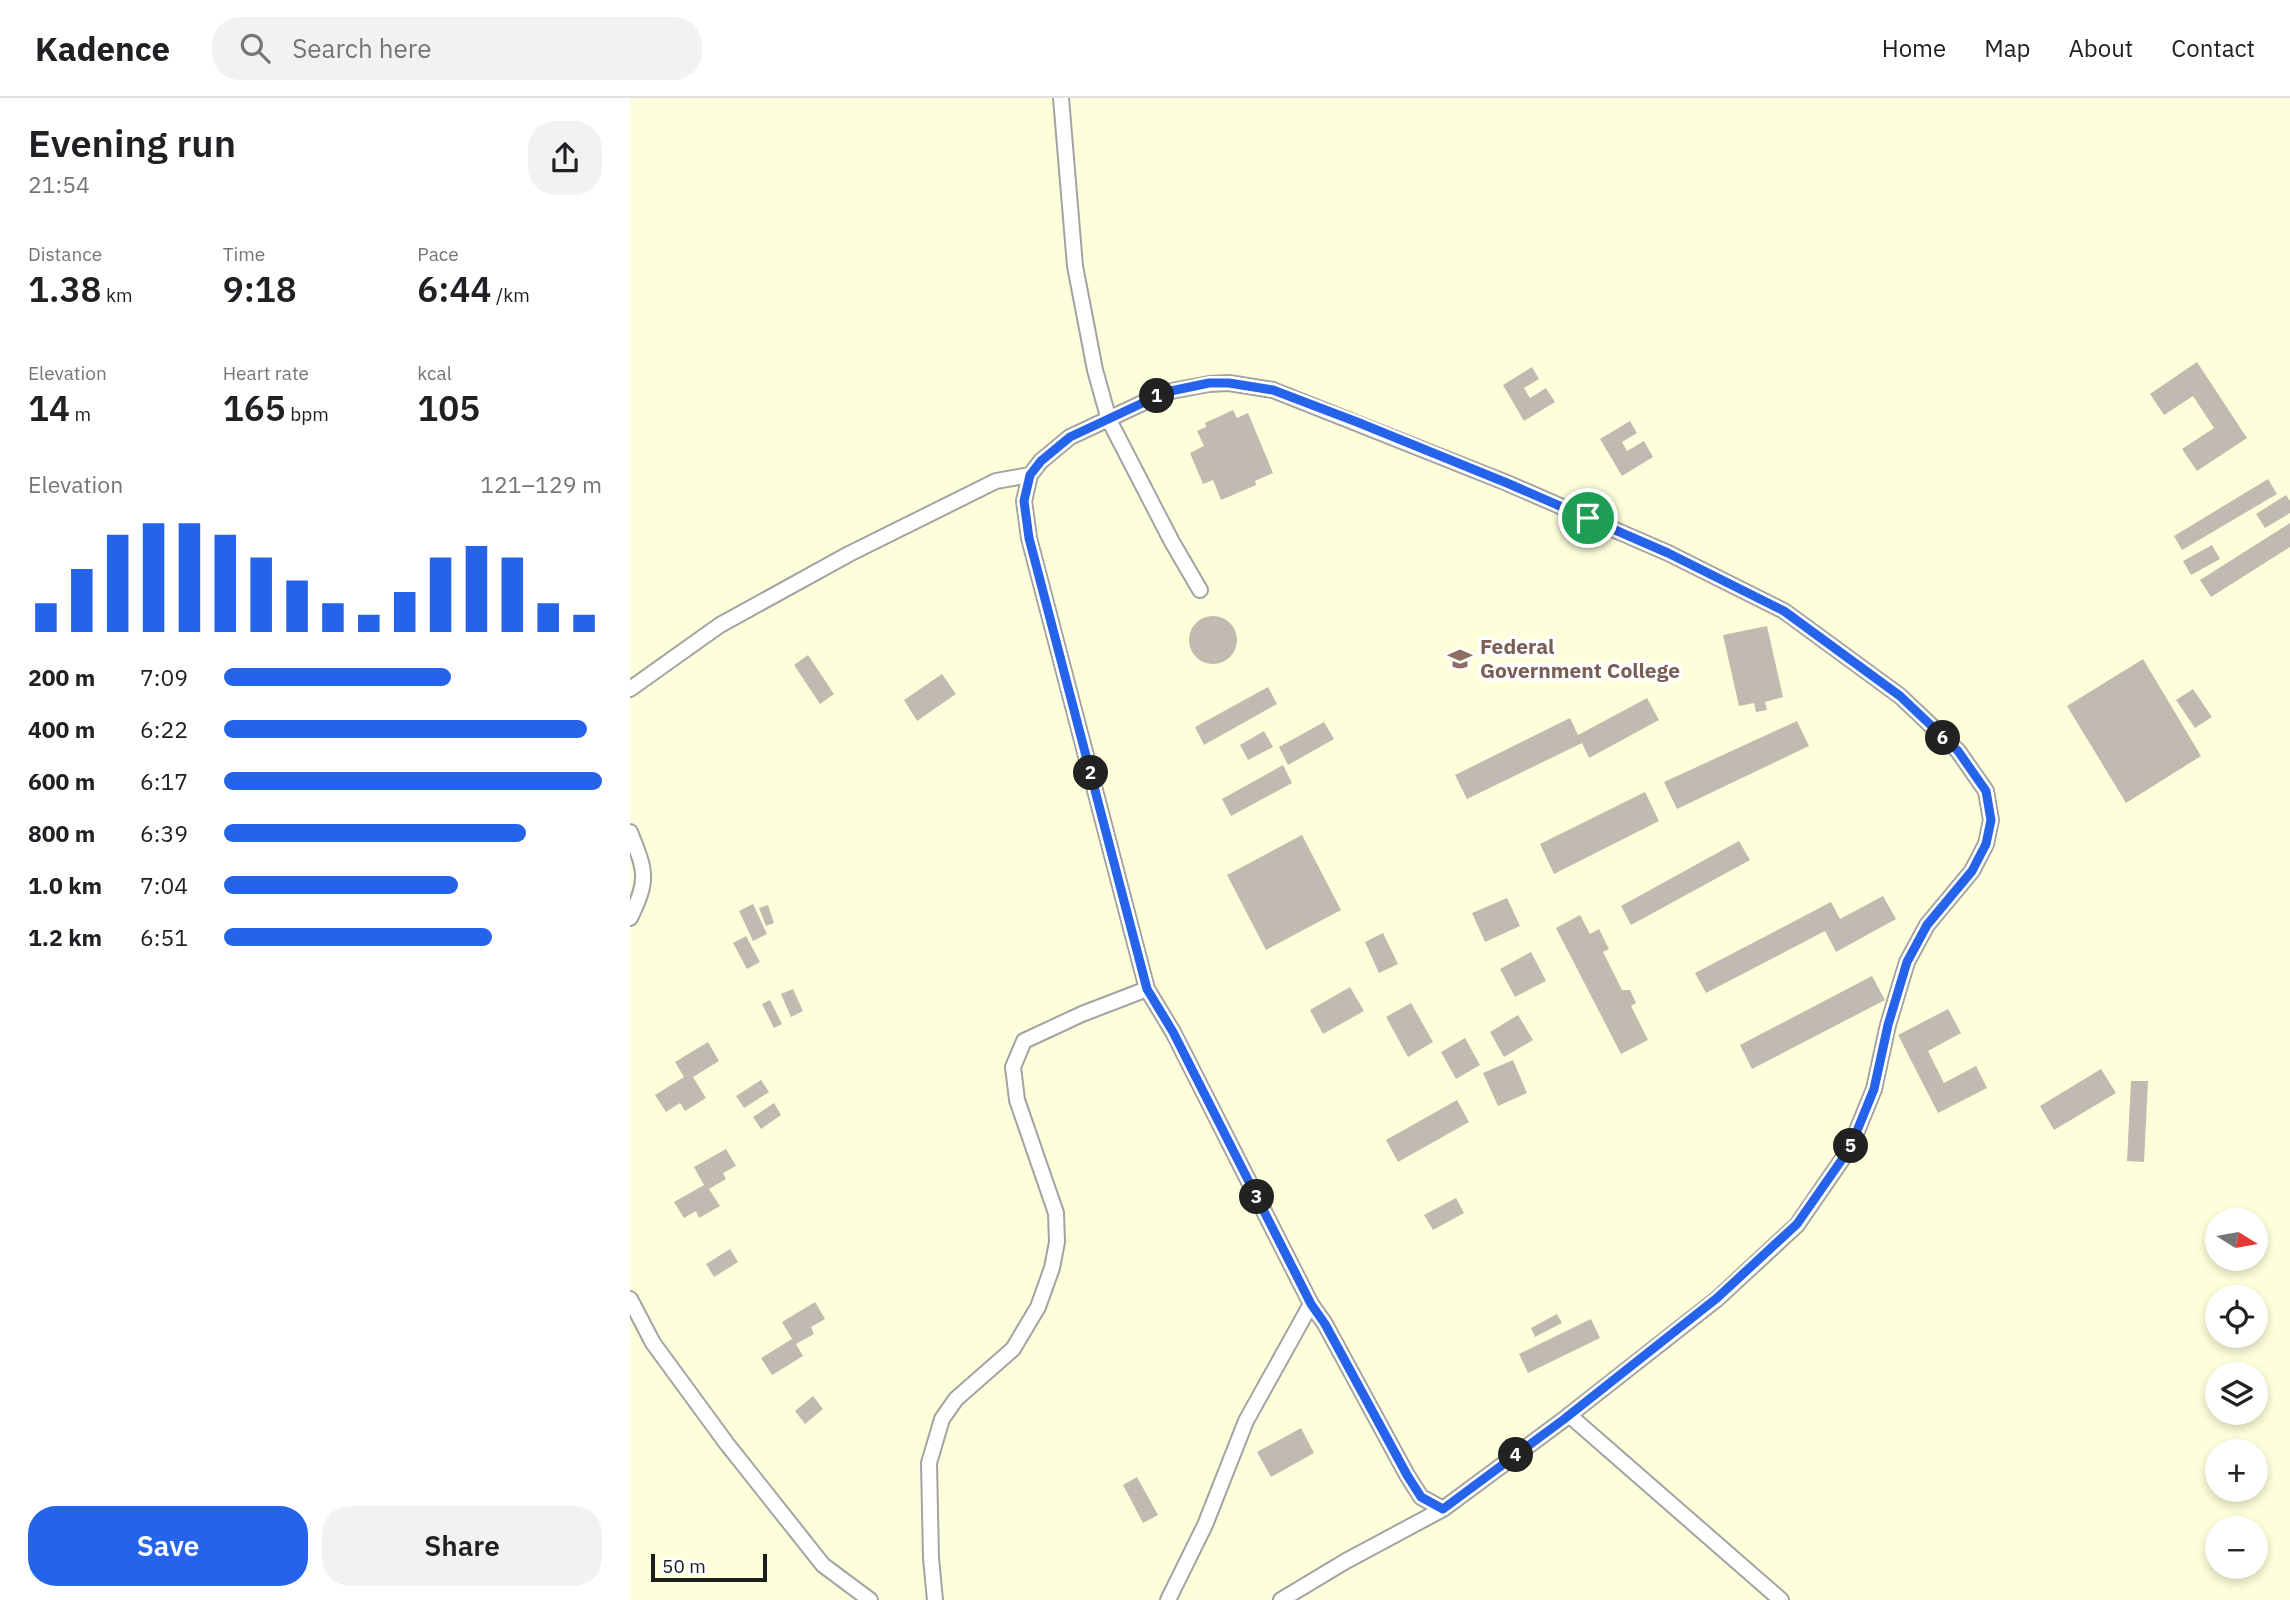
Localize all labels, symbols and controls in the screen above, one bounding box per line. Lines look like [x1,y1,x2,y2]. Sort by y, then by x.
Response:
search box [212,17,702,80]
text: Kadence [35,27,170,70]
icon: search [236,29,274,67]
text: Search here [292,31,432,65]
text: Home [1882,32,1946,64]
text: Map [1984,32,2030,64]
text: About [2068,32,2133,64]
text: Contact [2171,32,2255,64]
text: Evening run [28,118,236,167]
button: share [528,121,602,195]
text: 21:54 [28,169,90,199]
text: Distance [28,242,102,266]
text: Time [223,242,265,266]
text: Pace [417,242,459,266]
text: 1.38 [28,266,101,312]
text: 9:18 [223,266,297,312]
text: 6:44 [417,266,492,312]
text: km [101,283,133,307]
text: /km [492,283,530,307]
text: Elevation [28,361,107,385]
text: Heart rate [223,361,309,385]
text: kcal [417,361,452,385]
pin: 1 [1140,378,1174,414]
text: 1 [1151,383,1162,407]
text: 14 [28,385,70,431]
text: 165 [223,385,286,431]
text: 105 [417,385,480,431]
text: m [70,402,91,426]
text: bpm [286,402,329,426]
text: Elevation [28,469,123,499]
text: 121–129 m [480,469,602,499]
pin [1558,488,1618,548]
icon: arrive [1569,499,1607,537]
place label: Federal Government College [1480,632,1680,684]
school or university icon: Federal Government College [1446,645,1474,673]
text: 200 m [28,662,95,692]
text: 7:09 [140,662,188,692]
text: 400 m [28,714,95,744]
text: 6:22 [140,714,188,744]
pin: 6 [1926,720,1960,756]
text: 6 [1937,725,1948,749]
pin: 2 [1074,756,1108,790]
text: 2 [1085,760,1096,784]
text: 600 m [28,766,95,796]
text: 6:17 [140,766,188,796]
text: 800 m [28,818,95,848]
text: 6:39 [140,818,188,848]
text: 1.0 km [28,870,102,900]
text: 7:04 [140,870,188,900]
text: 1.2 km [28,922,102,952]
text: 6:51 [140,922,188,952]
pin: 5 [1834,1128,1868,1164]
text: 5 [1845,1133,1856,1157]
pin: 3 [1240,1180,1274,1214]
text: 3 [1251,1184,1262,1208]
north arrow [2205,1208,2268,1270]
map controls [2205,1208,2268,1579]
button: locate [2205,1285,2268,1348]
button: layers [2205,1362,2268,1425]
pin: 4 [1498,1438,1533,1472]
button: + [2205,1439,2268,1502]
text: 4 [1510,1442,1521,1466]
button: Save [28,1506,308,1586]
button: Share [322,1506,602,1586]
button: − [2205,1516,2268,1579]
scale bar [651,1551,766,1583]
text: 50 m [662,1554,706,1578]

